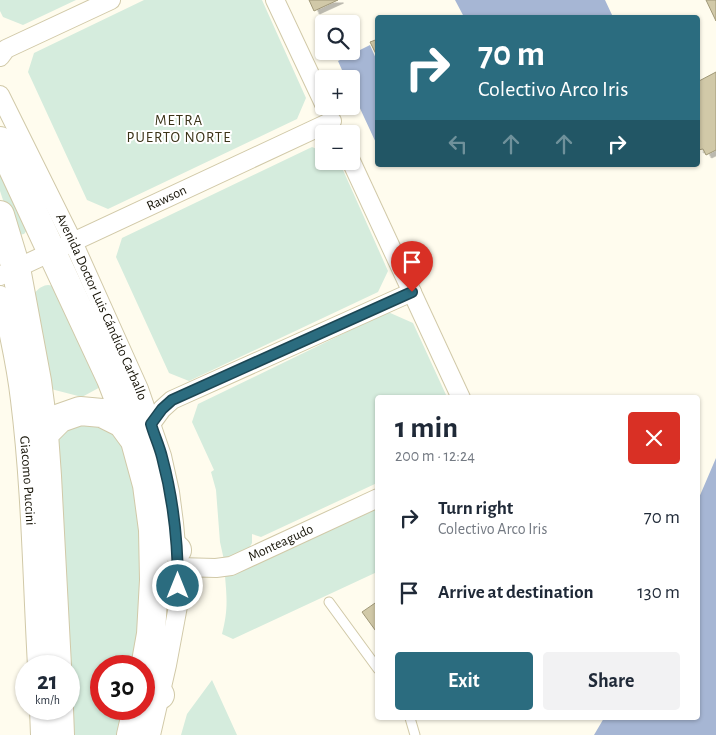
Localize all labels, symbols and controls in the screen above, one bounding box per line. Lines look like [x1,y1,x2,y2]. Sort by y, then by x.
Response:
map controls [315,15,360,170]
button: search [315,15,360,60]
icon: right [395,35,460,100]
text: 70 m [478,37,545,72]
button: + [315,70,360,115]
text: Colectivo Arco Iris [478,78,628,100]
district label: METRA PUERTO NORTE [127,113,231,145]
button: − [315,125,360,170]
icon: left [444,130,472,158]
icon: ahead [497,130,525,158]
icon: ahead [550,130,578,158]
icon: right [603,130,631,158]
street label: Rawson [145,183,189,213]
street label: Avenida Doctor Luis Cándido Carballo [53,211,149,402]
pin [391,241,433,292]
icon: arrive [398,248,426,276]
button: close [628,412,680,464]
text: 1 min [395,413,458,443]
street label: Giacomo Puccini [17,435,37,526]
text: 200 m · 12:24 [395,448,475,464]
text: Turn right [438,499,513,518]
icon: right [395,504,423,532]
text: 70 m [644,508,680,527]
text: Colectivo Arco Iris [438,521,547,537]
street label: Monteagudo [246,522,316,564]
position arrow [151,559,203,611]
icon: arrive [395,579,423,607]
text: Arrive at destination [438,583,594,602]
text: 130 m [637,583,680,602]
button: Exit [395,652,533,710]
button: Share [543,652,680,710]
speed limit sign: 30 [90,655,155,720]
text: 21 [37,669,58,694]
text: km/h [35,694,60,706]

